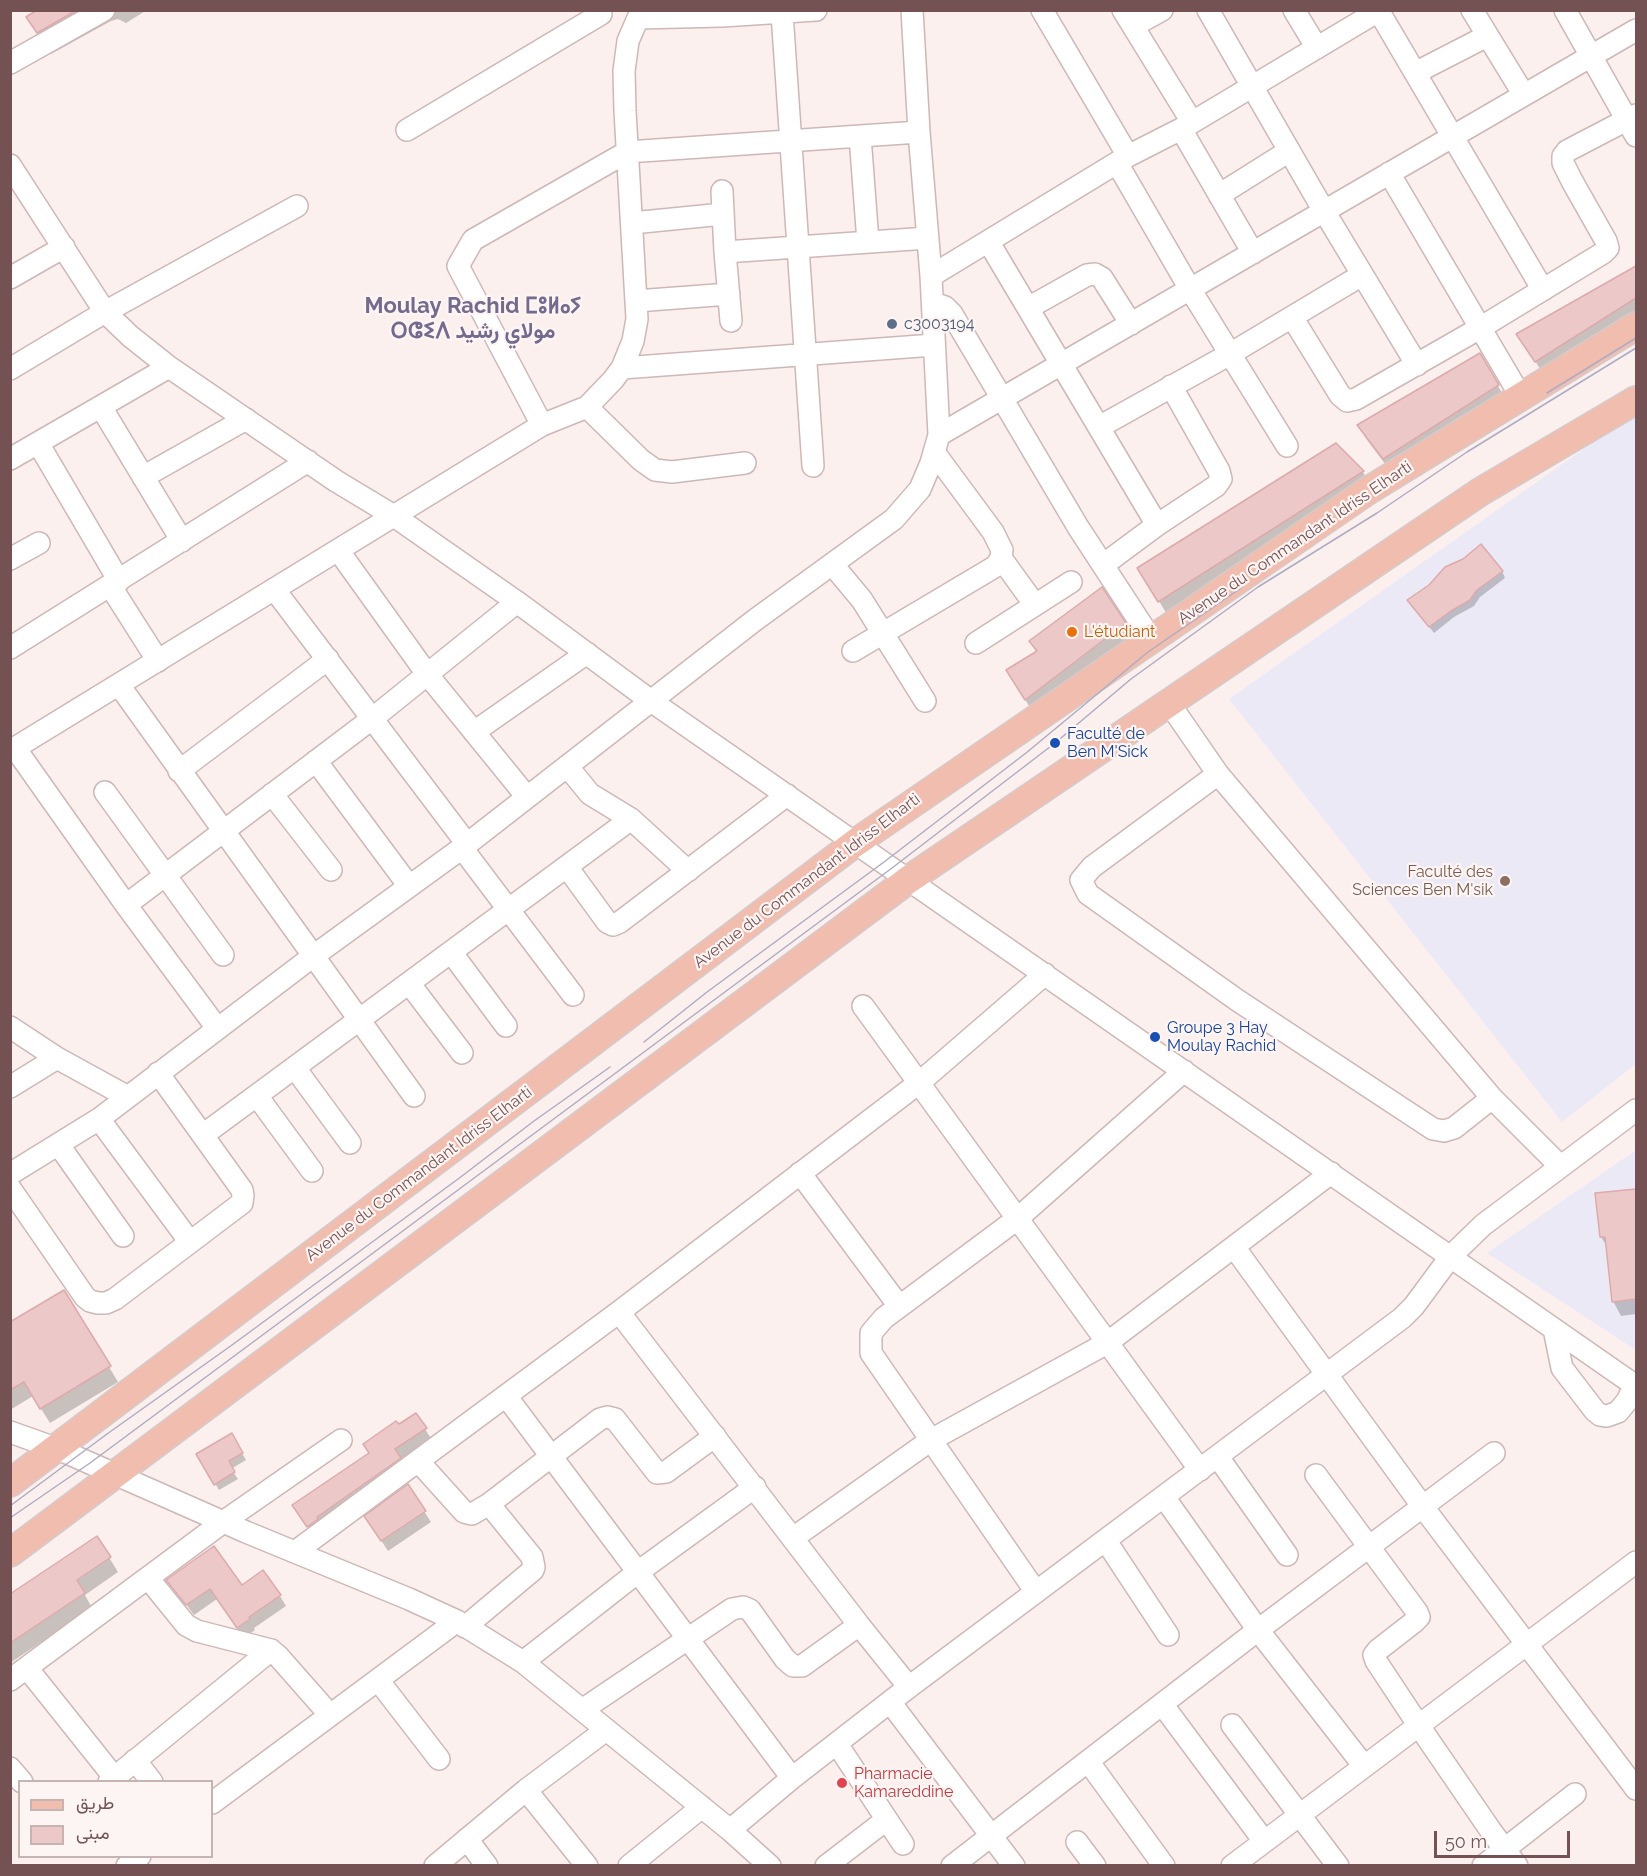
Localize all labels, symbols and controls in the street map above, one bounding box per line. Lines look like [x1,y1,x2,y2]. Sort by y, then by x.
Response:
district label: Moulay Rachid ⵎⵓⵍⴰⵢ ⵔⵛⵉⴷ مولاي رشيد [365,293,581,344]
place label: c3003194 [904,314,974,334]
marker: c3003194 [885,317,899,331]
street label: Avenue du Commandant Idriss Elharti [1174,457,1416,629]
place label: L'étudiant [1084,622,1155,642]
marker: L'étudiant [1065,625,1079,639]
place label: Faculté de Ben M'Sick [1067,724,1148,762]
marker: Faculté de Ben M'Sick [1048,736,1062,750]
street label: Avenue du Commandant Idriss Elharti [690,790,924,972]
place label: Faculté des Sciences Ben M'sik [1352,862,1493,900]
marker: Faculté des Sciences Ben M'sik [1498,874,1512,888]
place label: Groupe 3 Hay Moulay Rachid [1167,1018,1276,1056]
marker: Groupe 3 Hay Moulay Rachid [1148,1030,1162,1044]
street label: Avenue du Commandant Idriss Elharti [302,1083,536,1265]
place label: Pharmacie Kamareddine [854,1764,953,1802]
marker: Pharmacie Kamareddine [835,1776,849,1790]
legend [18,1780,213,1858]
text: طريق [76,1792,114,1813]
scale bar [1437,1819,1574,1857]
text: مبنى [76,1822,110,1843]
text: 50 m [1445,1831,1487,1852]

